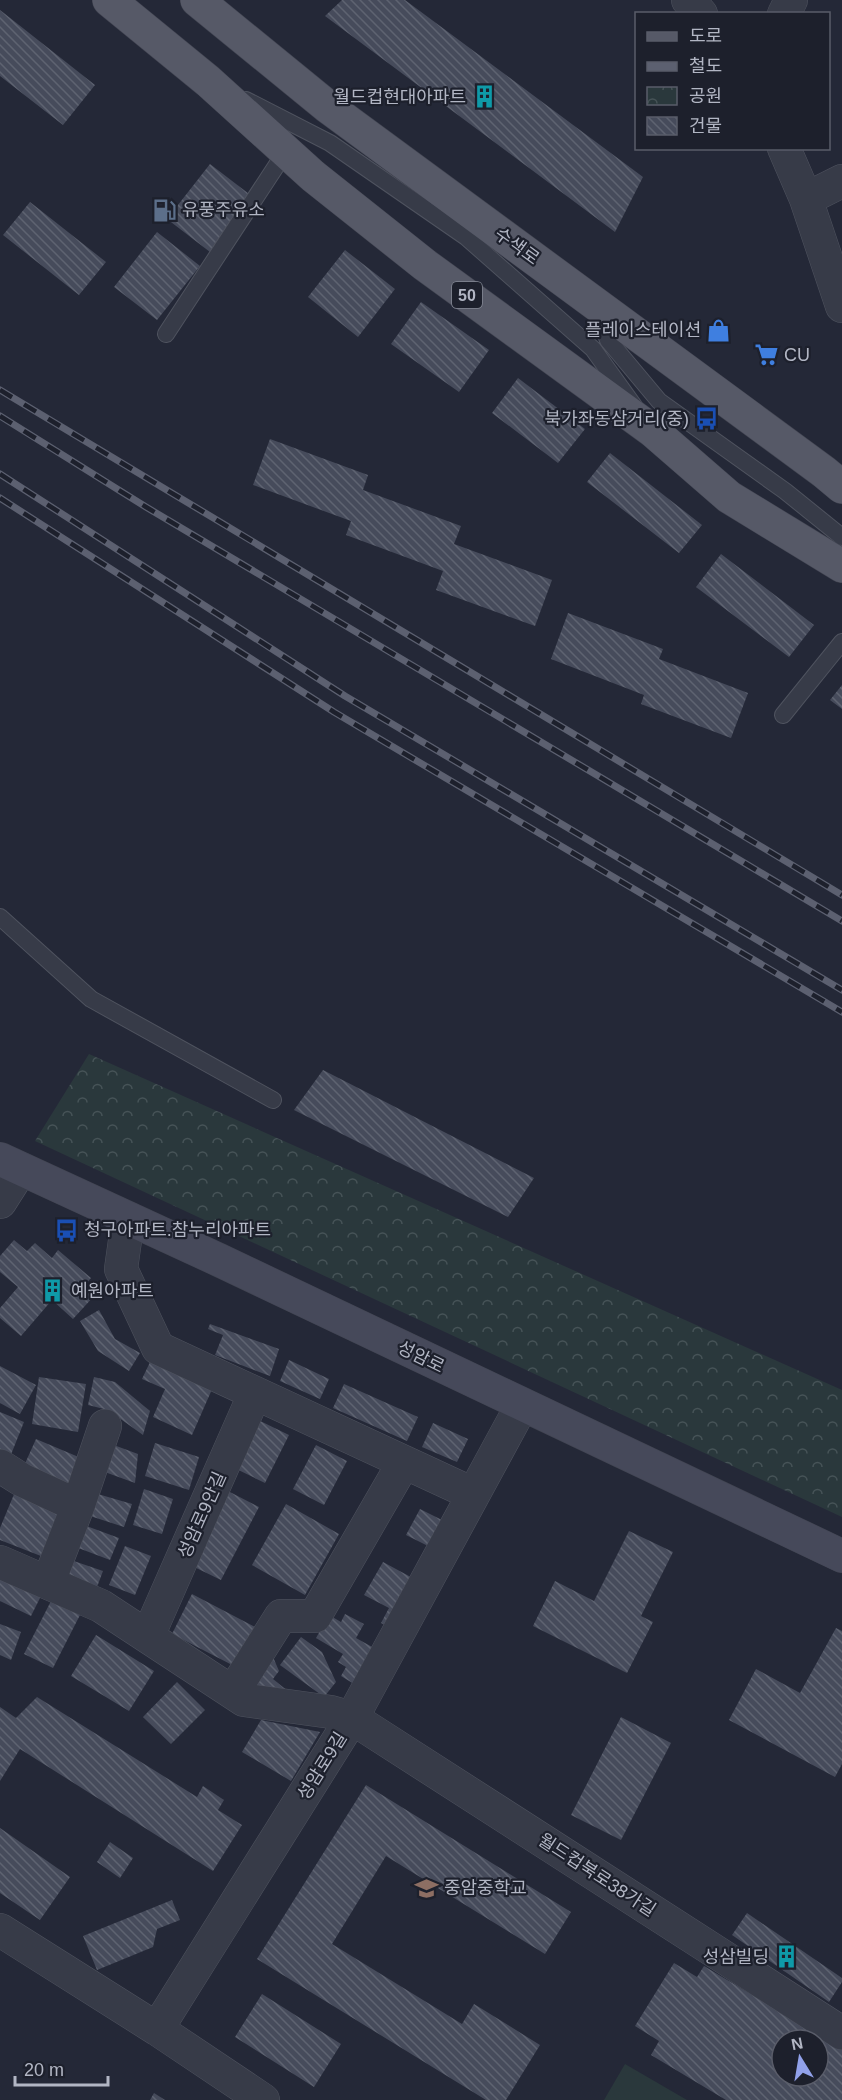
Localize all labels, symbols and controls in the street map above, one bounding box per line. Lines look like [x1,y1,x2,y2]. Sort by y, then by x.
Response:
legend [635,12,830,150]
text: 도로 [689,26,722,46]
text: 철도 [689,56,722,76]
building icon: 월드컵현대아파트 [471,84,497,110]
text: 공원 [689,86,722,106]
place label: 월드컵현대아파트 [334,87,466,107]
text: 건물 [689,116,722,136]
fuel station icon: 유풍주유소 [151,197,177,223]
place label: 유풍주유소 [182,200,265,220]
street label: 수색로 [491,223,543,269]
road number: 50 [452,282,482,308]
shop icon: 플레이스테이션 [706,317,732,343]
place label: 플레이스테이션 [585,320,701,340]
supermarket icon: CU [753,342,779,368]
place label: CU [784,345,810,365]
bus stop icon: 북가좌동삼거리(중) [694,406,720,432]
place label: 북가좌동삼거리(중) [545,409,689,429]
bus stop icon: 청구아파트.참누리아파트 [53,1217,79,1243]
place label: 청구아파트.참누리아파트 [84,1220,271,1240]
building icon: 예원아파트 [40,1278,66,1304]
place label: 예원아파트 [71,1281,154,1301]
street label: 성암로 [394,1337,448,1377]
street label: 성암로9안길 [174,1469,230,1561]
street label: 성암로9길 [293,1728,351,1804]
street label: 월드컵북로38가길 [535,1830,659,1920]
school or university icon: 중암중학교 [413,1875,439,1901]
place label: 중암중학교 [444,1878,527,1898]
building icon: 성삼빌딩 [774,1944,800,1970]
place label: 성삼빌딩 [703,1947,769,1967]
north arrow [770,2028,830,2088]
text: N [790,2034,805,2053]
scale bar [15,2049,108,2087]
text: 20 m [24,2060,64,2080]

